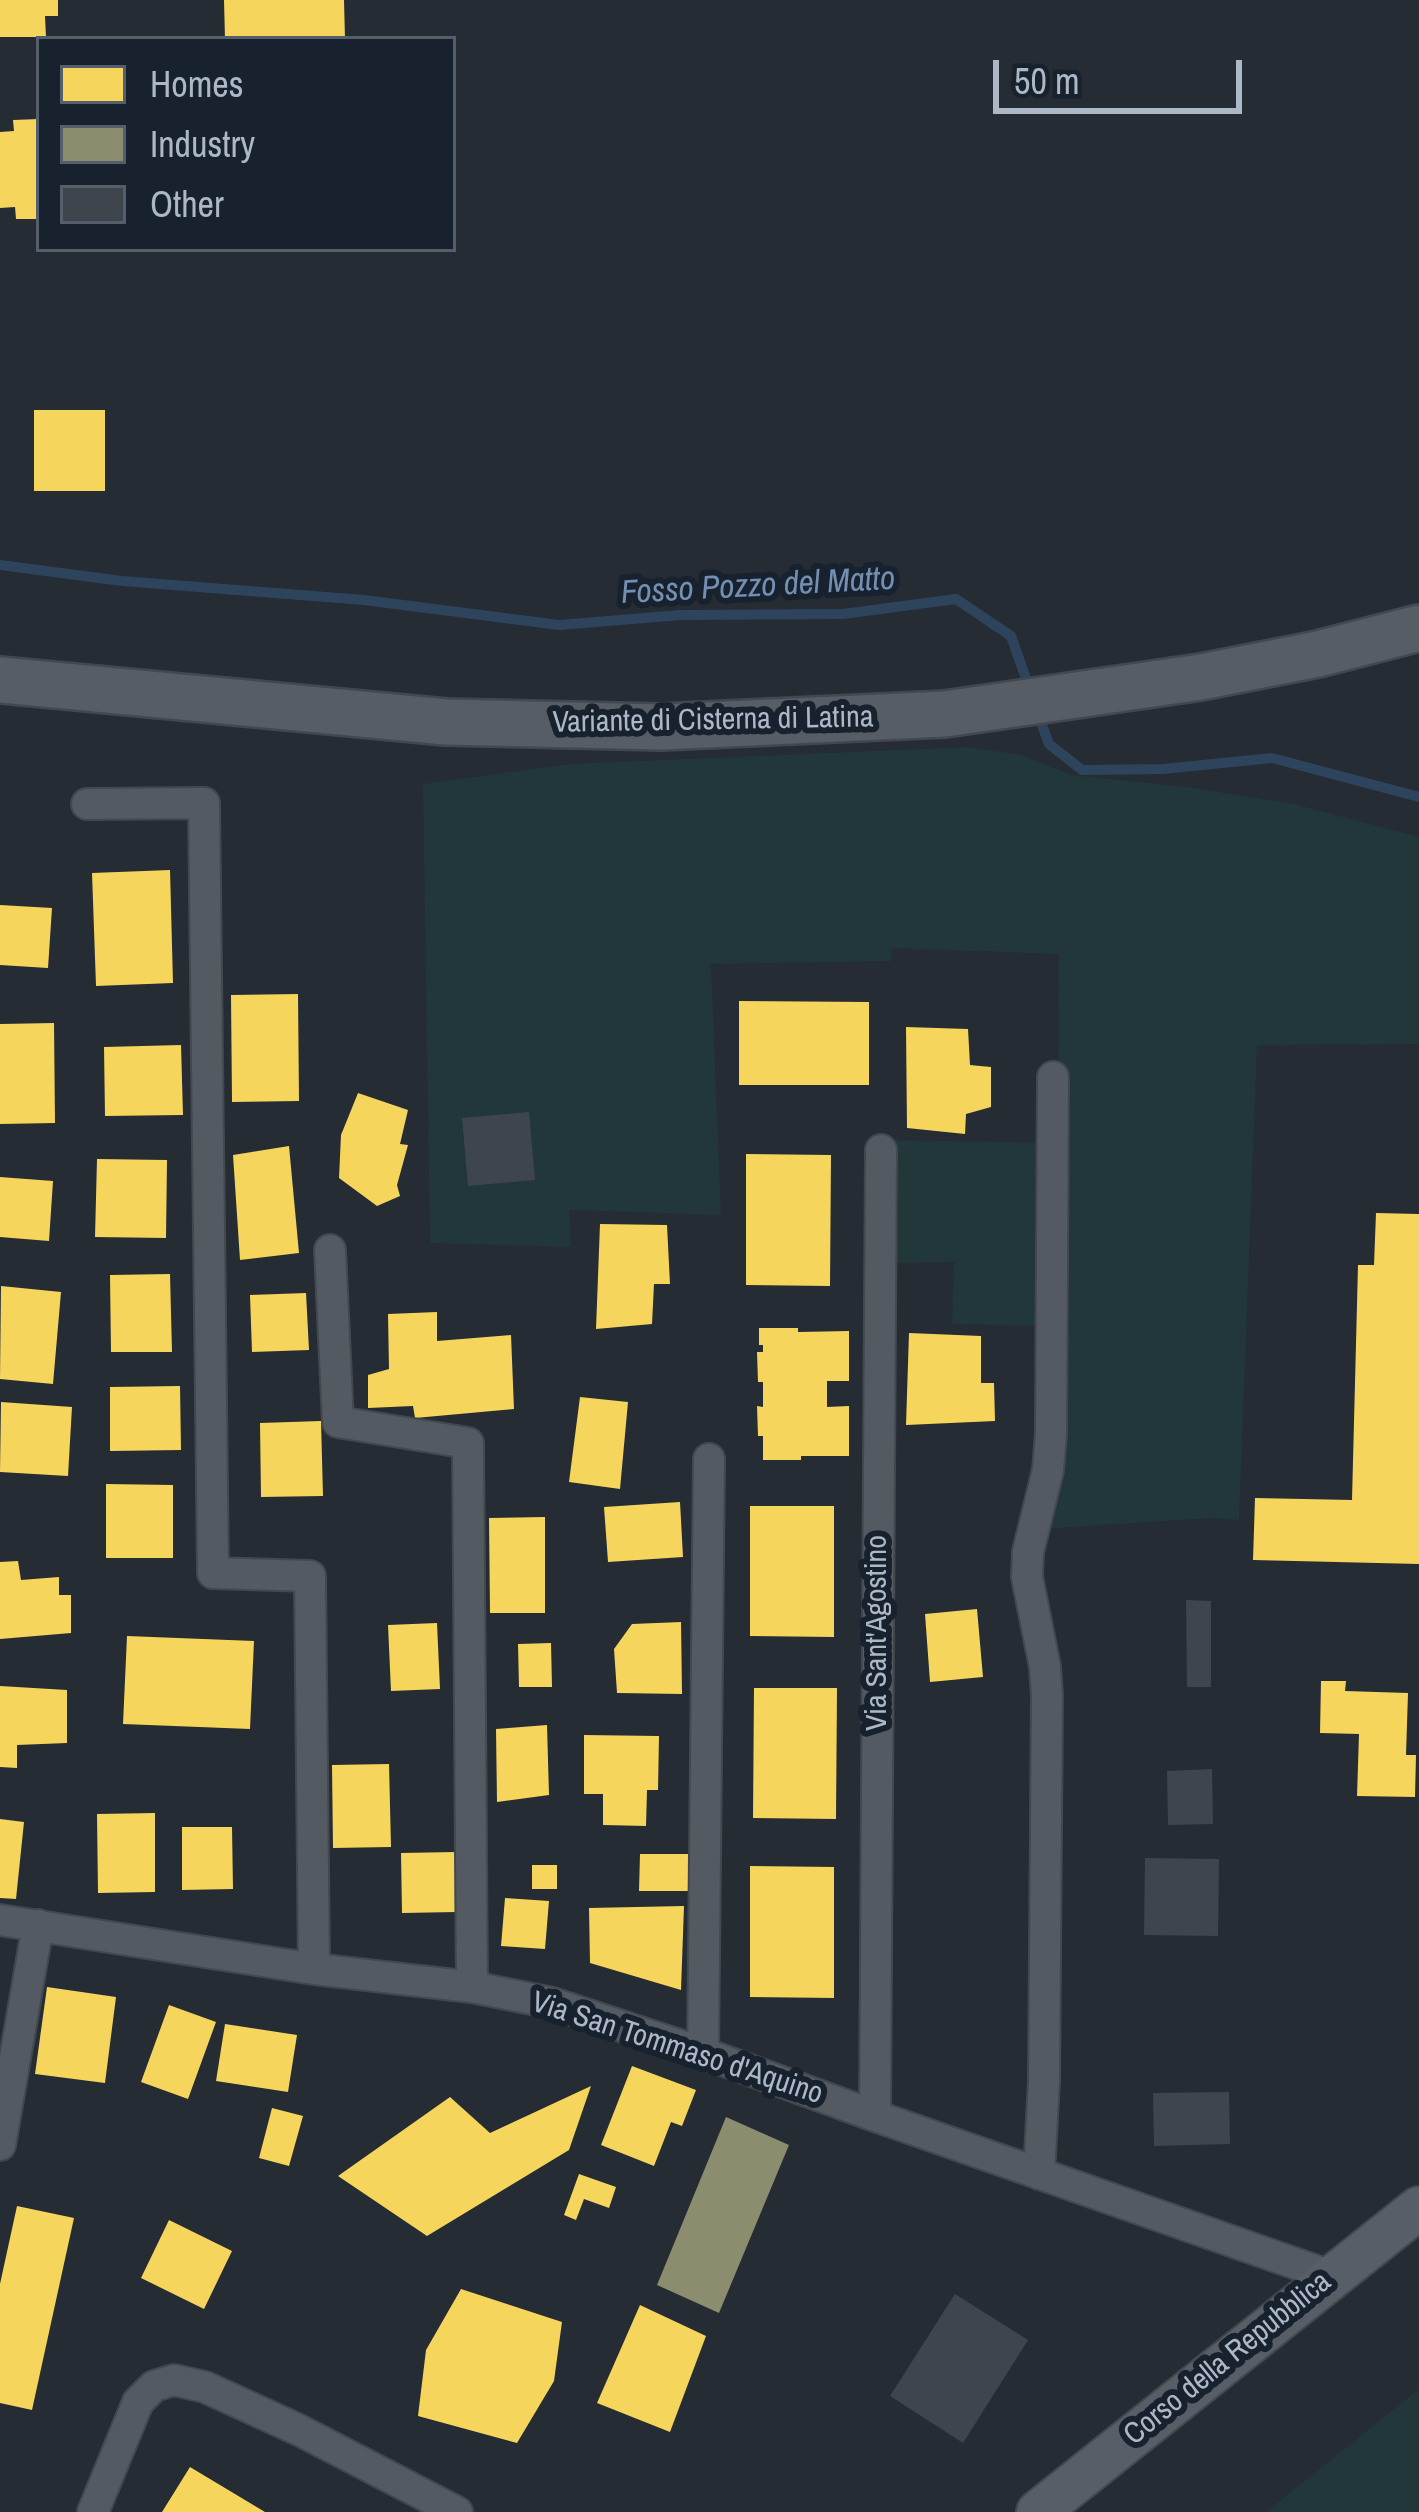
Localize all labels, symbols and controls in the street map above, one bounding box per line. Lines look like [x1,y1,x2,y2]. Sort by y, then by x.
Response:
legend [36,36,456,252]
scale bar [999,36,1248,110]
text: 50 m [1014,57,1080,105]
text: Homes [150,60,244,108]
text: Industry [150,120,255,168]
text: Other [150,180,224,228]
water label: Fosso Pozzo del Matto [620,560,896,614]
street label: Variante di Cisterna di Latina [552,700,874,742]
street label: Via Sant'Agostino [860,1535,896,1731]
street label: Via San Tommaso d'Aquino [527,1985,827,2113]
street label: Corso della Repubblica [1117,2265,1339,2453]

